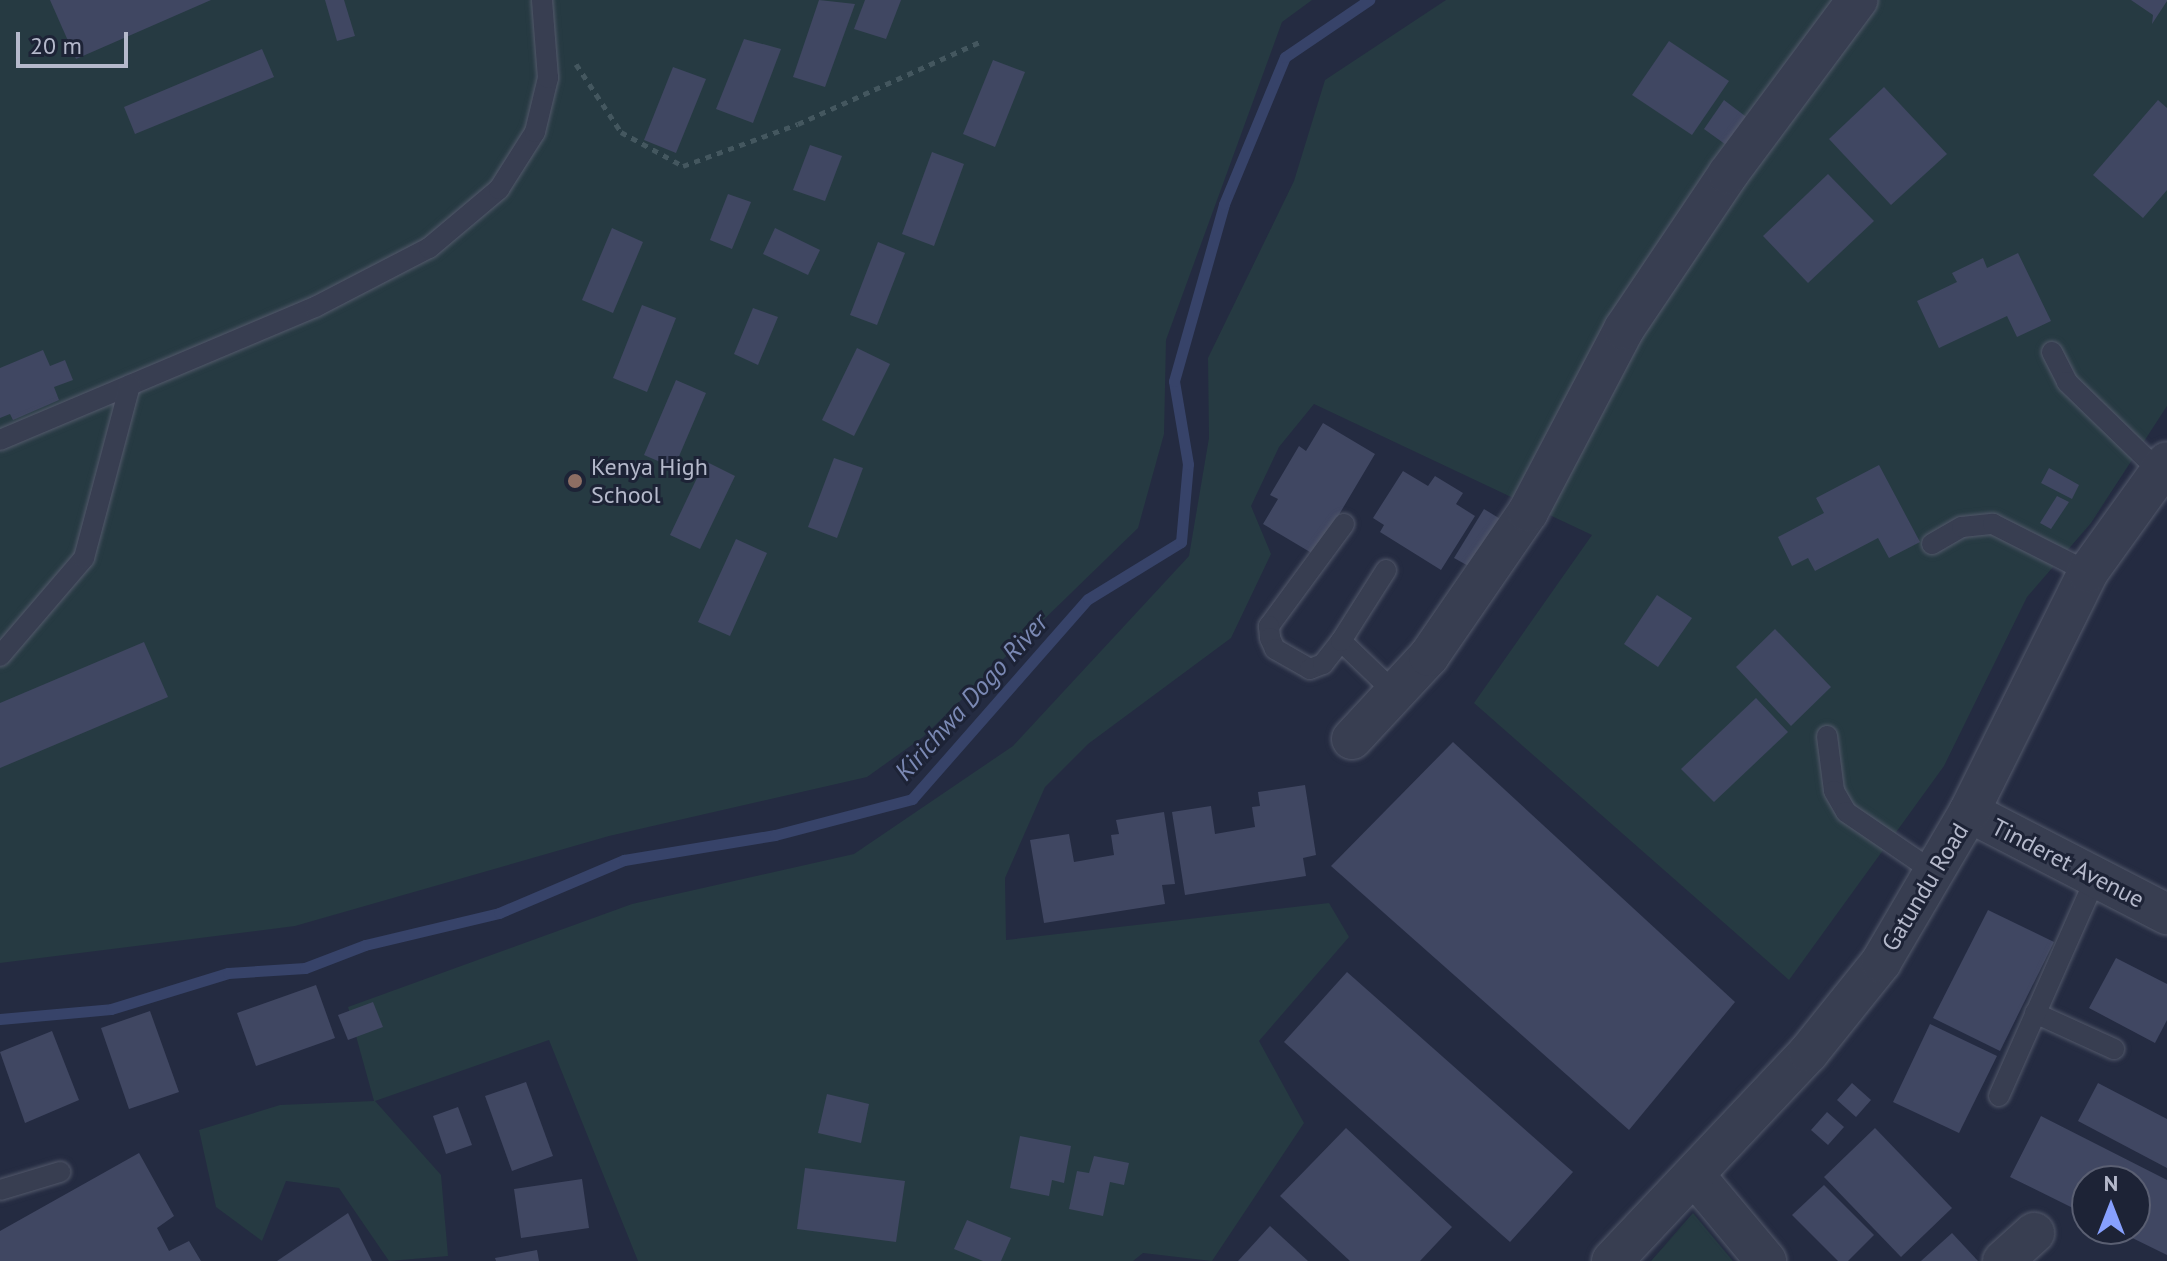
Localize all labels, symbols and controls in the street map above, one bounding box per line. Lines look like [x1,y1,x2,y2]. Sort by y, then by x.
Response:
scale bar [20,16,132,66]
text: 20 m [30,30,82,61]
place label: Kenya High School [591,453,708,509]
marker: Kenya High School [566,472,584,490]
water label: Kirichwa Dogo River [888,607,1054,787]
street label: Tinderet Avenue [1987,812,2149,914]
street label: Gatundu Road [1876,818,1974,956]
north arrow [2071,1165,2151,1245]
text: N [2104,1169,2118,1197]

